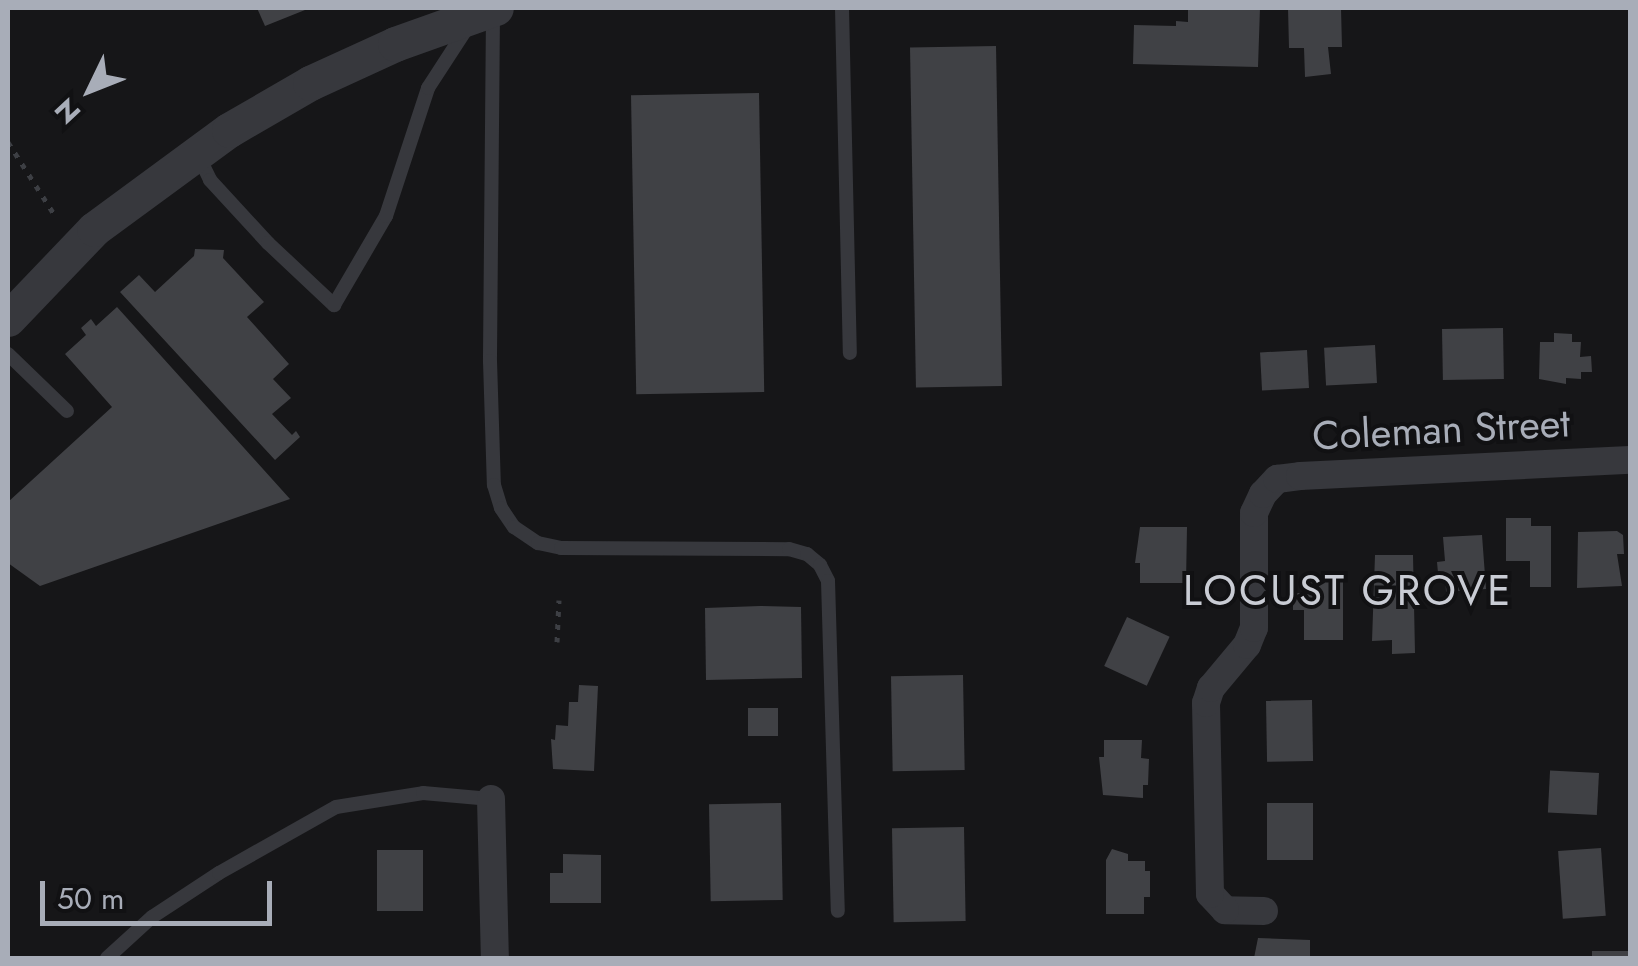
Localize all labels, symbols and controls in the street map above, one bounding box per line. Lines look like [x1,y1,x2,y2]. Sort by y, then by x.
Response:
north arrow [40,40,140,140]
text: N [45,89,90,133]
street label: Coleman Street [1311,398,1571,460]
district label: LOCUST GROVE [1183,566,1513,616]
scale bar [45,861,278,923]
text: 50 m [57,877,124,920]

